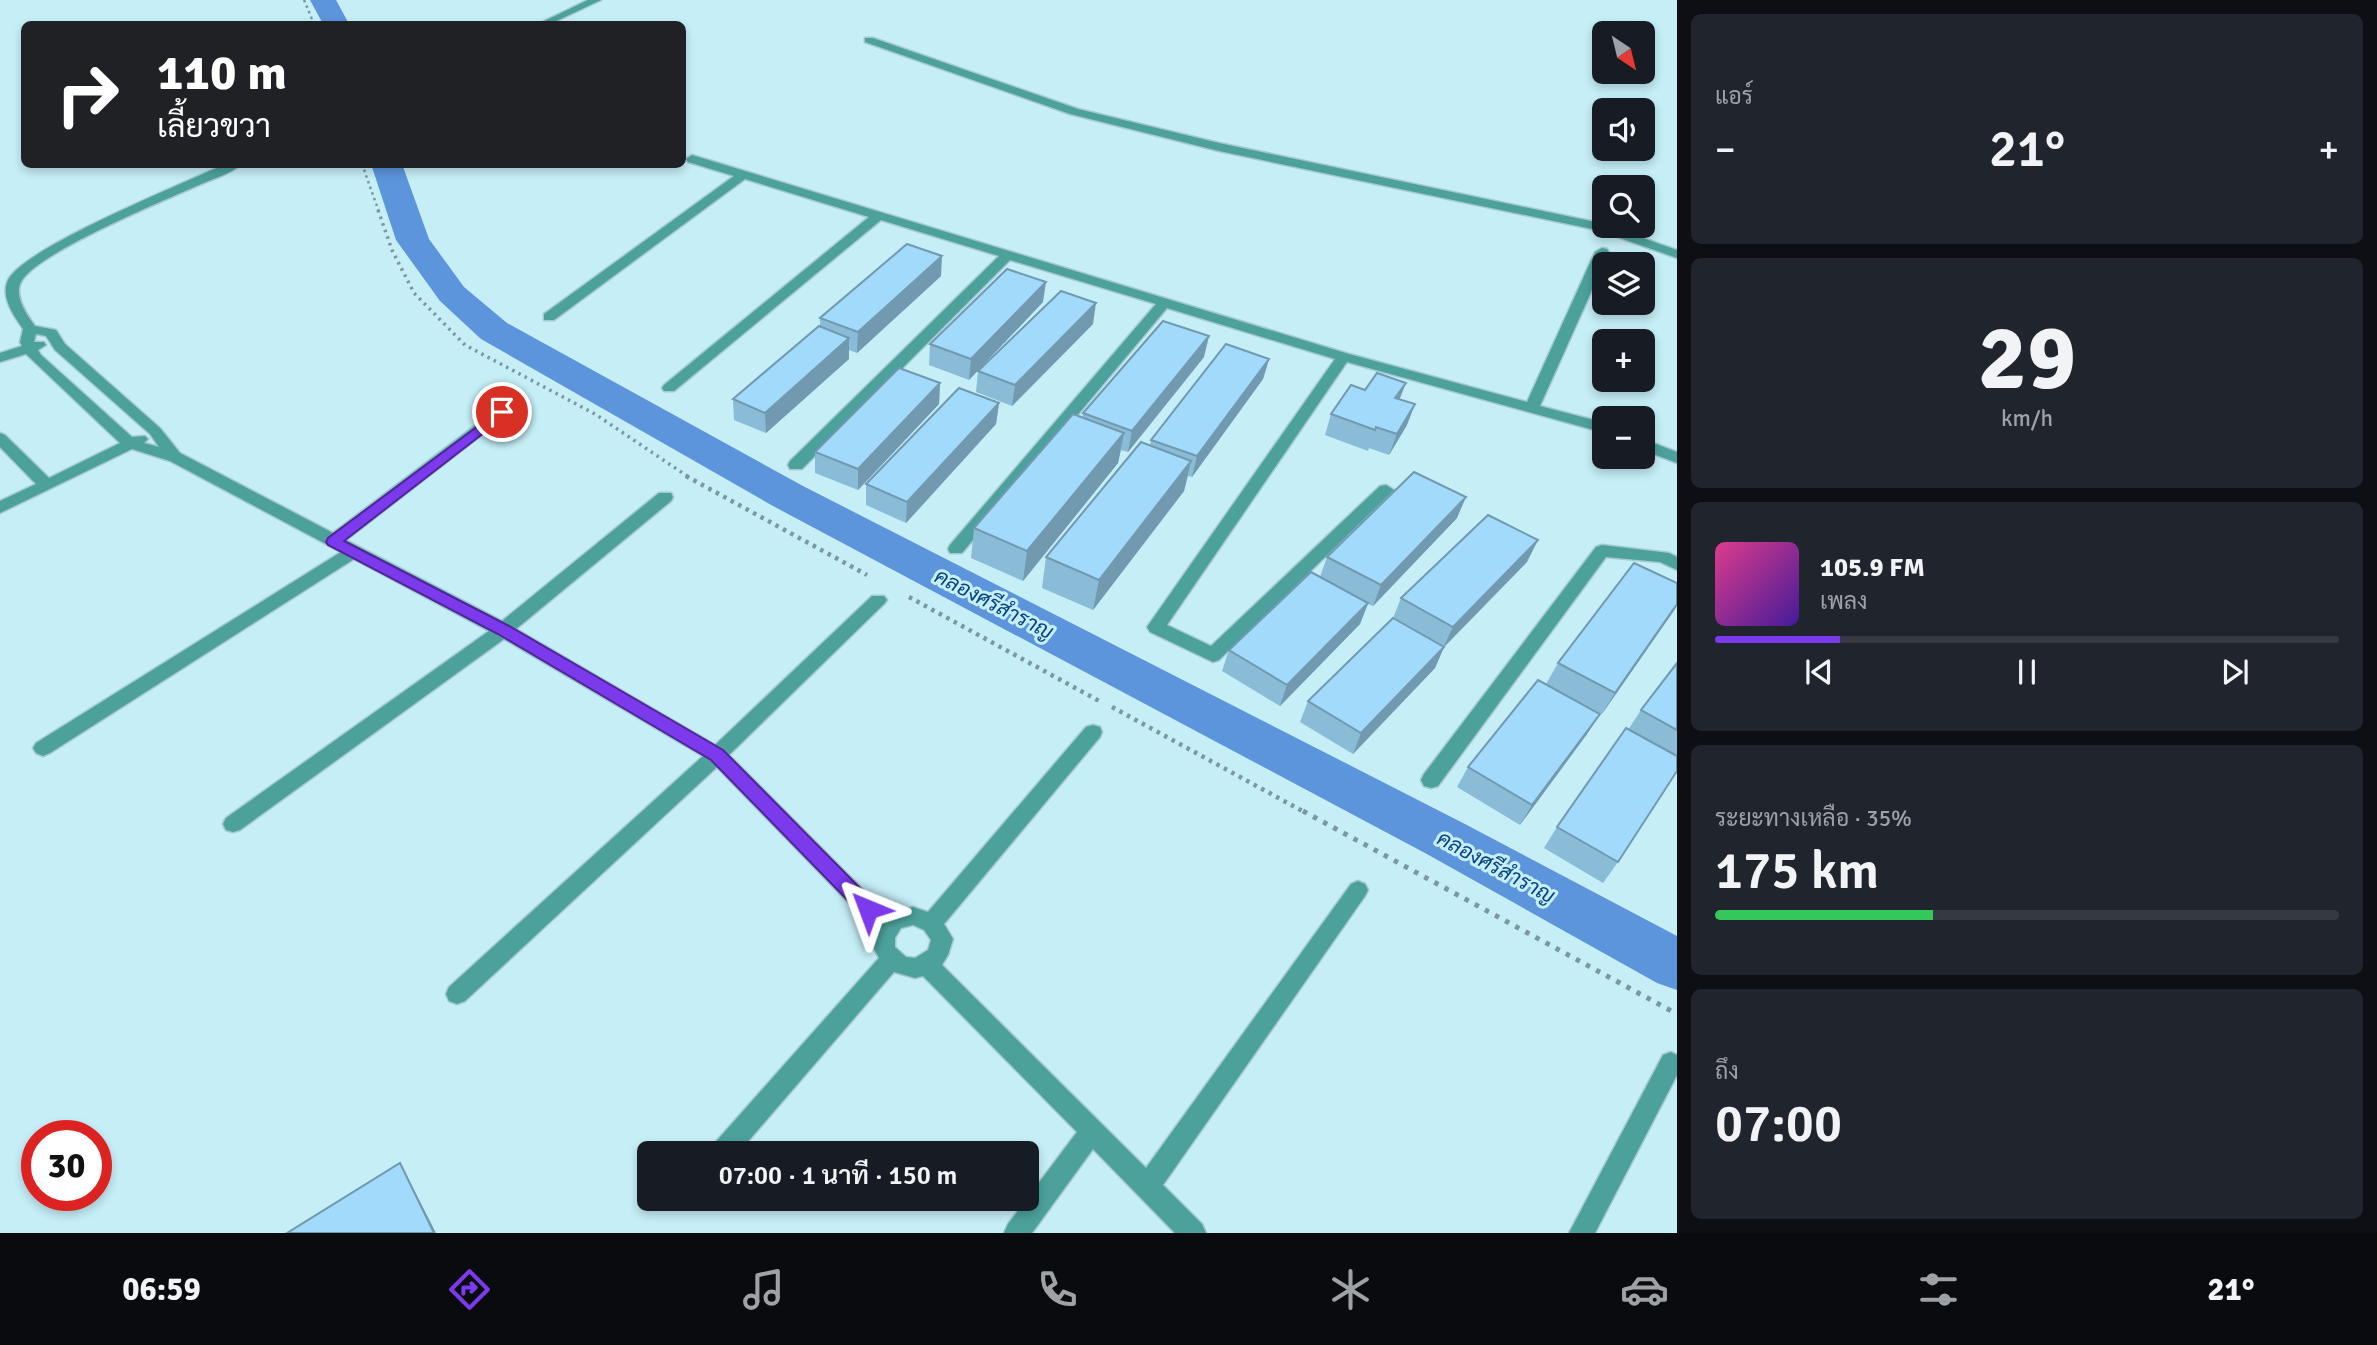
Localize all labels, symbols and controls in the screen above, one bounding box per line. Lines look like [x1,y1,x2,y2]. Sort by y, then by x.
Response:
north arrow [1592,21,1656,84]
map controls [1592,21,1655,469]
text: 110 m [157,43,287,103]
icon: right [42,49,133,140]
text: แอร์ [1715,82,1753,111]
button: sound [1592,98,1655,161]
text: เลี้ยวขวา [157,107,271,146]
text: 21° [1989,117,2065,181]
text: − [1715,126,1736,173]
text: + [2318,126,2339,173]
button: search [1592,175,1655,238]
button: layers [1592,252,1655,315]
text: 29 [1978,302,2076,415]
button: + [1592,329,1655,392]
pin [472,382,532,442]
icon: arrive [483,393,521,431]
text: km/h [2001,404,2053,433]
button: − [1592,406,1655,469]
text: 105.9 FM [1820,552,1925,584]
water label: คลองศรีสำราญ [930,563,1058,645]
text: เพลง [1820,587,1867,616]
icon: previous [1800,653,1838,691]
icon: pause [2008,653,2046,691]
icon: next [2216,653,2254,691]
text: ระยะทางเหลือ · 35% [1715,804,1912,833]
water label: คลองศรีสำราญ [1433,825,1560,909]
text: 175 km [1715,839,1879,903]
position arrow [831,872,905,946]
text: ถึง [1715,1057,1739,1086]
text: 07:00 [1715,1092,1842,1156]
speed limit sign: 30 [21,1120,112,1211]
text: 07:00 · 1 นาที · 150 m [719,1160,957,1192]
icon: directions [445,1265,494,1314]
icon: music [739,1265,788,1314]
icon: phone [1033,1265,1082,1314]
icon: climate [1326,1265,1375,1314]
icon: car [1620,1265,1669,1314]
icon: filters [1914,1265,1963,1314]
text: 06:59 [122,1270,201,1309]
text: 21° [2207,1270,2255,1309]

